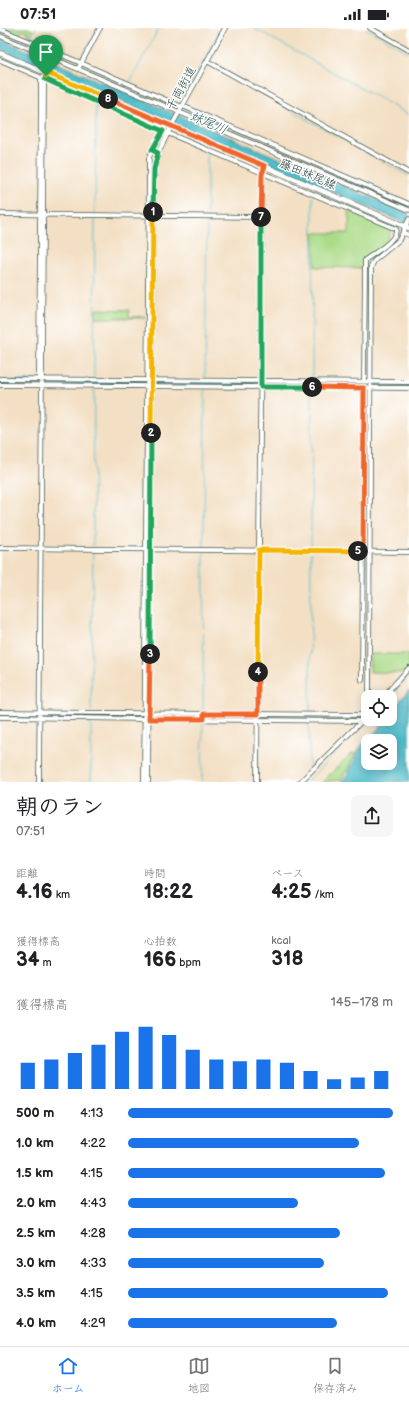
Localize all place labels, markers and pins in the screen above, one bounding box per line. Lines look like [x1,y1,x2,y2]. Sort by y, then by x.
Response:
pin [29,35,63,76]
pin: 8 [98,89,118,109]
pin: 1 [143,202,163,222]
pin: 7 [251,207,271,227]
pin: 6 [302,377,322,397]
pin: 2 [141,423,161,443]
pin: 5 [348,541,368,561]
pin: 3 [140,644,160,664]
pin: 4 [248,662,268,682]

